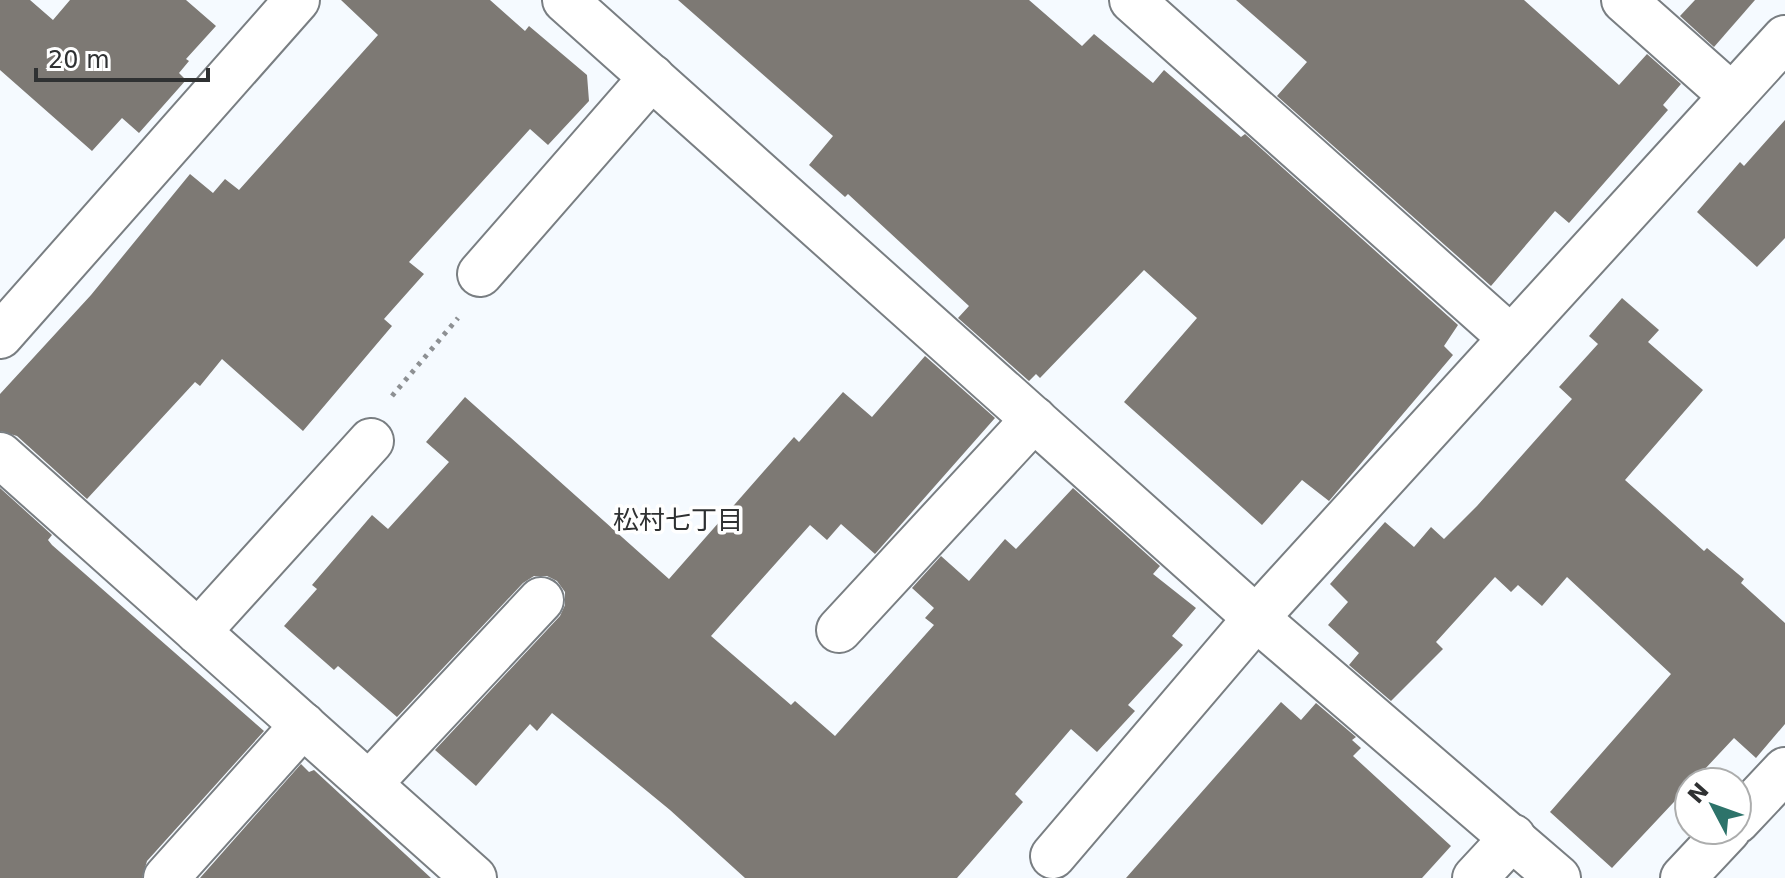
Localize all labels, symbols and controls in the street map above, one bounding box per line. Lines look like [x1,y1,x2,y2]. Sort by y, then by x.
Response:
scale bar [36,32,208,82]
text: 20 m [48,46,110,74]
district label: 松村七丁目 [613,505,743,535]
north arrow [1673,766,1753,846]
text: N [1683,778,1714,808]

